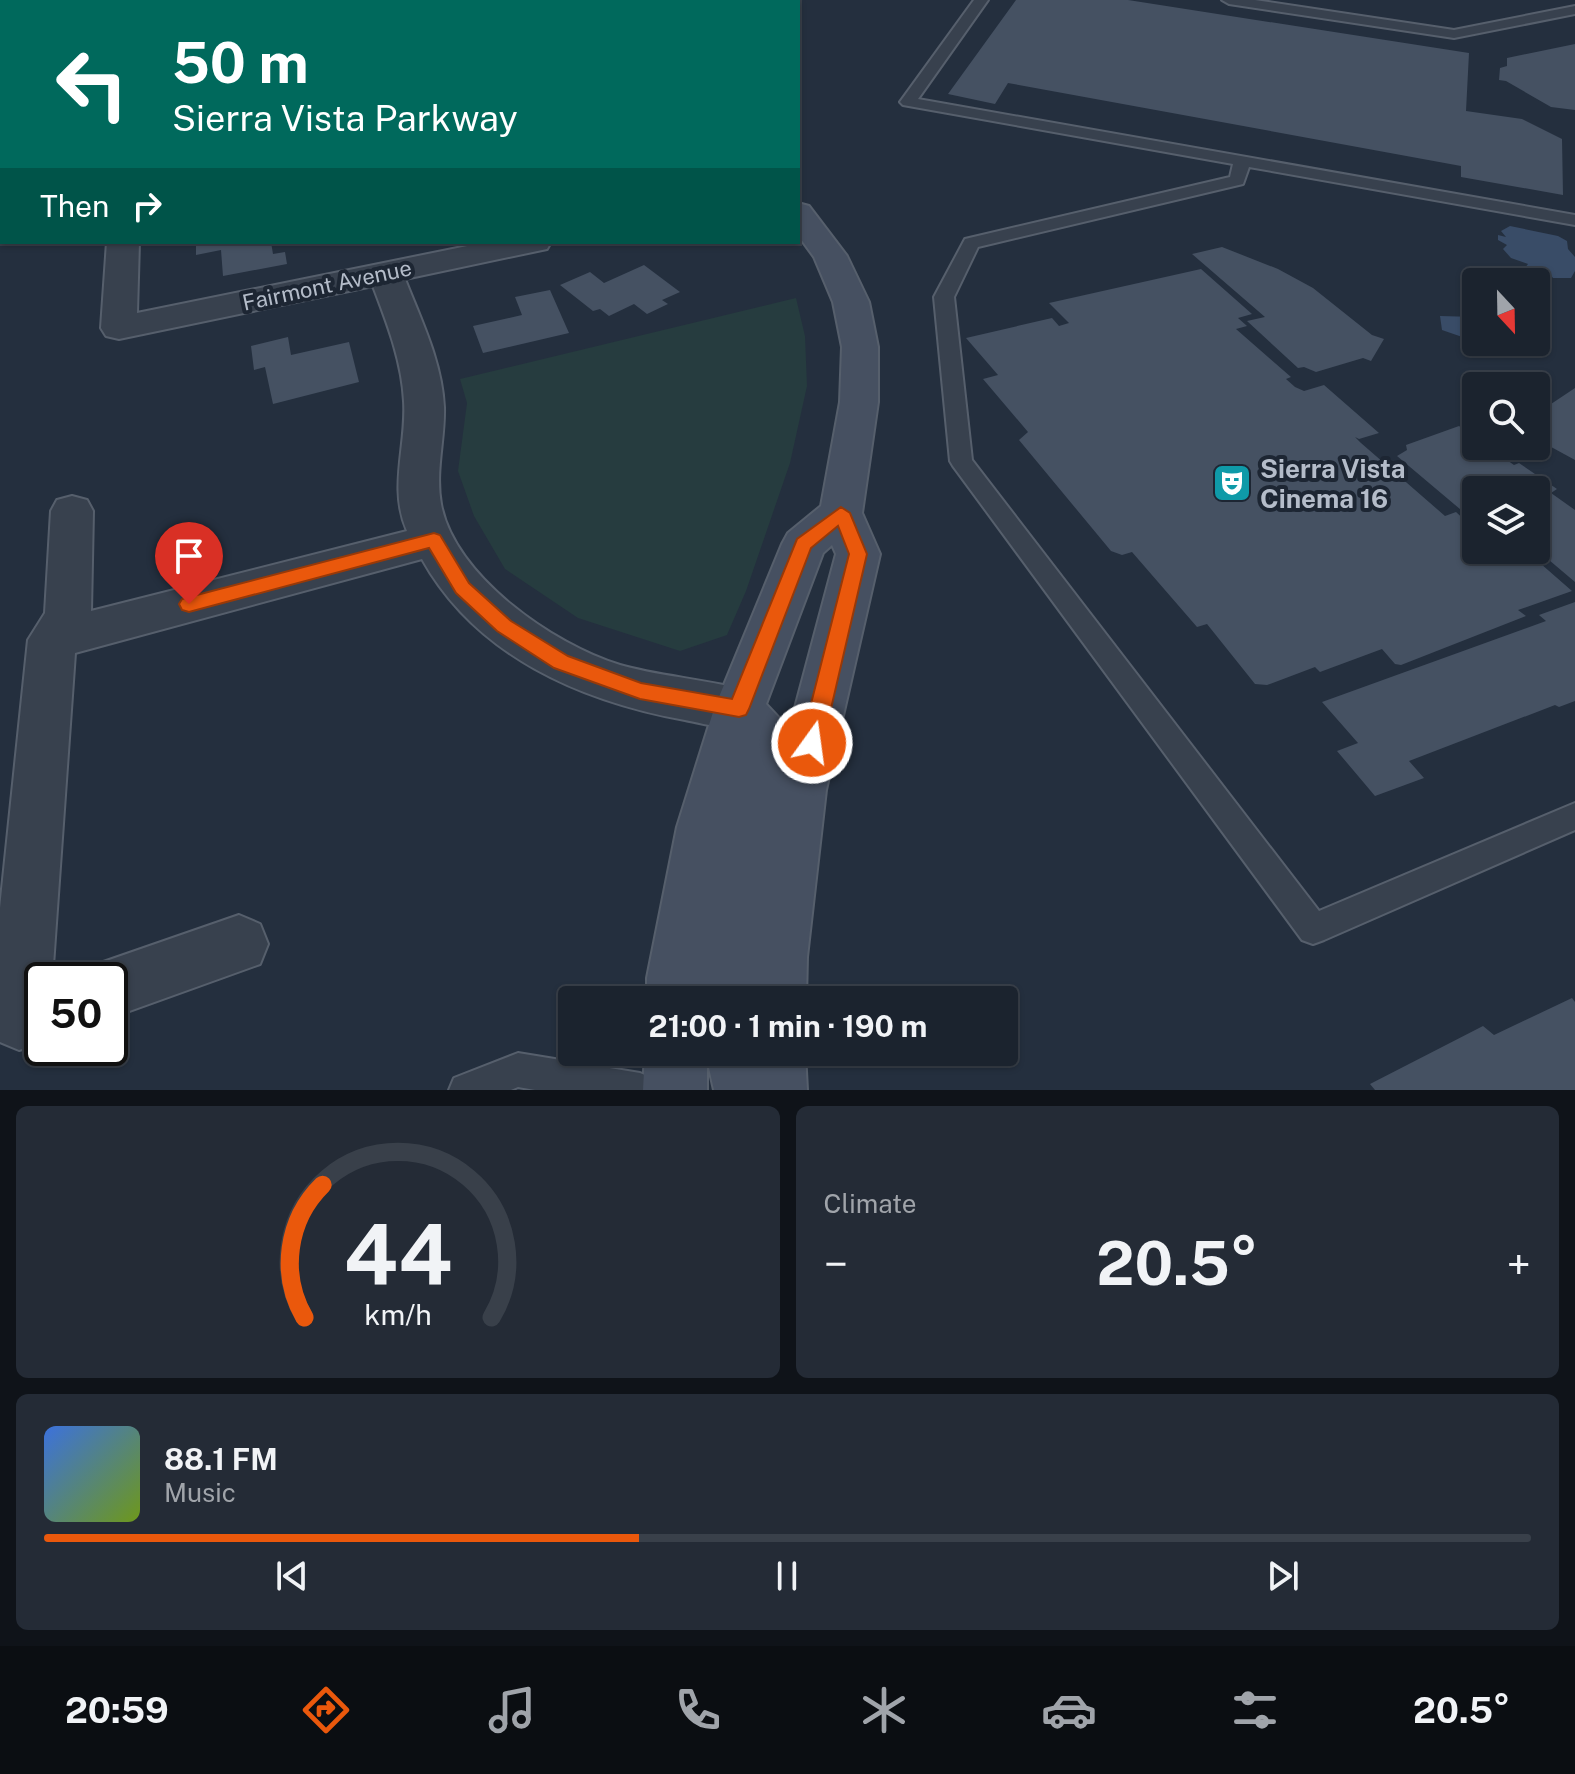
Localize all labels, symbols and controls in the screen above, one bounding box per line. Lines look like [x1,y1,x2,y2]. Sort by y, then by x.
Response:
text: 50 m [172,30,309,96]
icon: left [40,32,144,136]
text: Sierra Vista Parkway [172,97,518,139]
icon: right [125,184,169,228]
text: Then [40,188,109,224]
street label: Fairmont Avenue [240,254,414,316]
north arrow [1462,268,1550,356]
map controls [1462,268,1550,564]
button: search [1462,372,1550,460]
place label: Sierra Vista Cinema 16 [1260,453,1406,514]
theatre icon: Sierra Vista Cinema 16 [1211,462,1253,504]
button: layers [1462,476,1550,564]
pin [155,522,223,604]
icon: arrive [167,534,211,578]
position arrow [770,701,854,785]
speed limit sign: 50 [24,962,128,1066]
text: 21:00 · 1 min · 190 m [649,1008,927,1044]
text: Climate [824,1188,917,1219]
text: 44 [343,1205,452,1303]
text: 20.5° [1096,1228,1258,1299]
text: − [824,1238,848,1290]
text: + [1507,1238,1531,1290]
text: km/h [364,1298,431,1331]
text: 88.1 FM [164,1441,278,1477]
text: Music [164,1477,236,1508]
icon: previous [270,1554,314,1598]
icon: pause [765,1554,809,1598]
icon: next [1261,1554,1305,1598]
icon: directions [298,1682,354,1738]
icon: music [484,1682,540,1738]
icon: phone [670,1682,726,1738]
icon: climate [856,1682,912,1738]
icon: car [1041,1682,1097,1738]
icon: filters [1227,1682,1283,1738]
text: 20:59 [65,1689,169,1731]
text: 20.5° [1413,1689,1510,1731]

